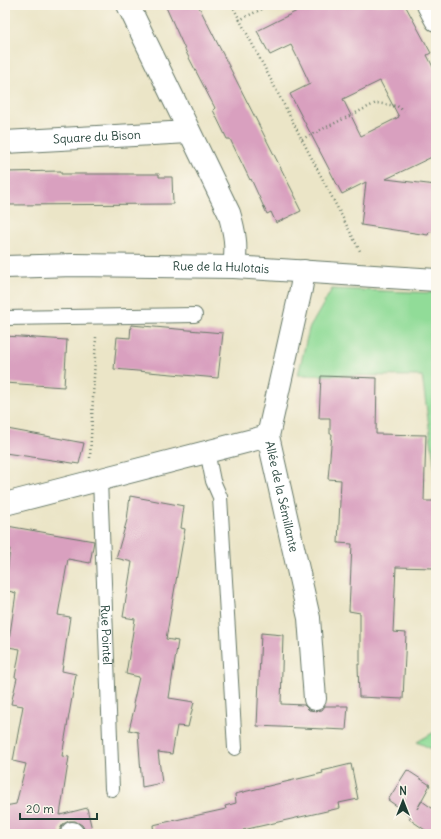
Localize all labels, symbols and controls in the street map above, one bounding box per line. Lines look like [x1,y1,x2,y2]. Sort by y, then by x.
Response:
street label: Square du Bison [53,127,141,146]
street label: Rue de la Hulotais [173,258,270,276]
street label: Allée de la Sémillante [262,439,302,554]
street label: Rue Pointel [98,604,115,665]
north arrow [383,781,423,821]
text: N [399,784,407,798]
scale bar [20,795,97,821]
text: 20 m [26,801,54,816]

